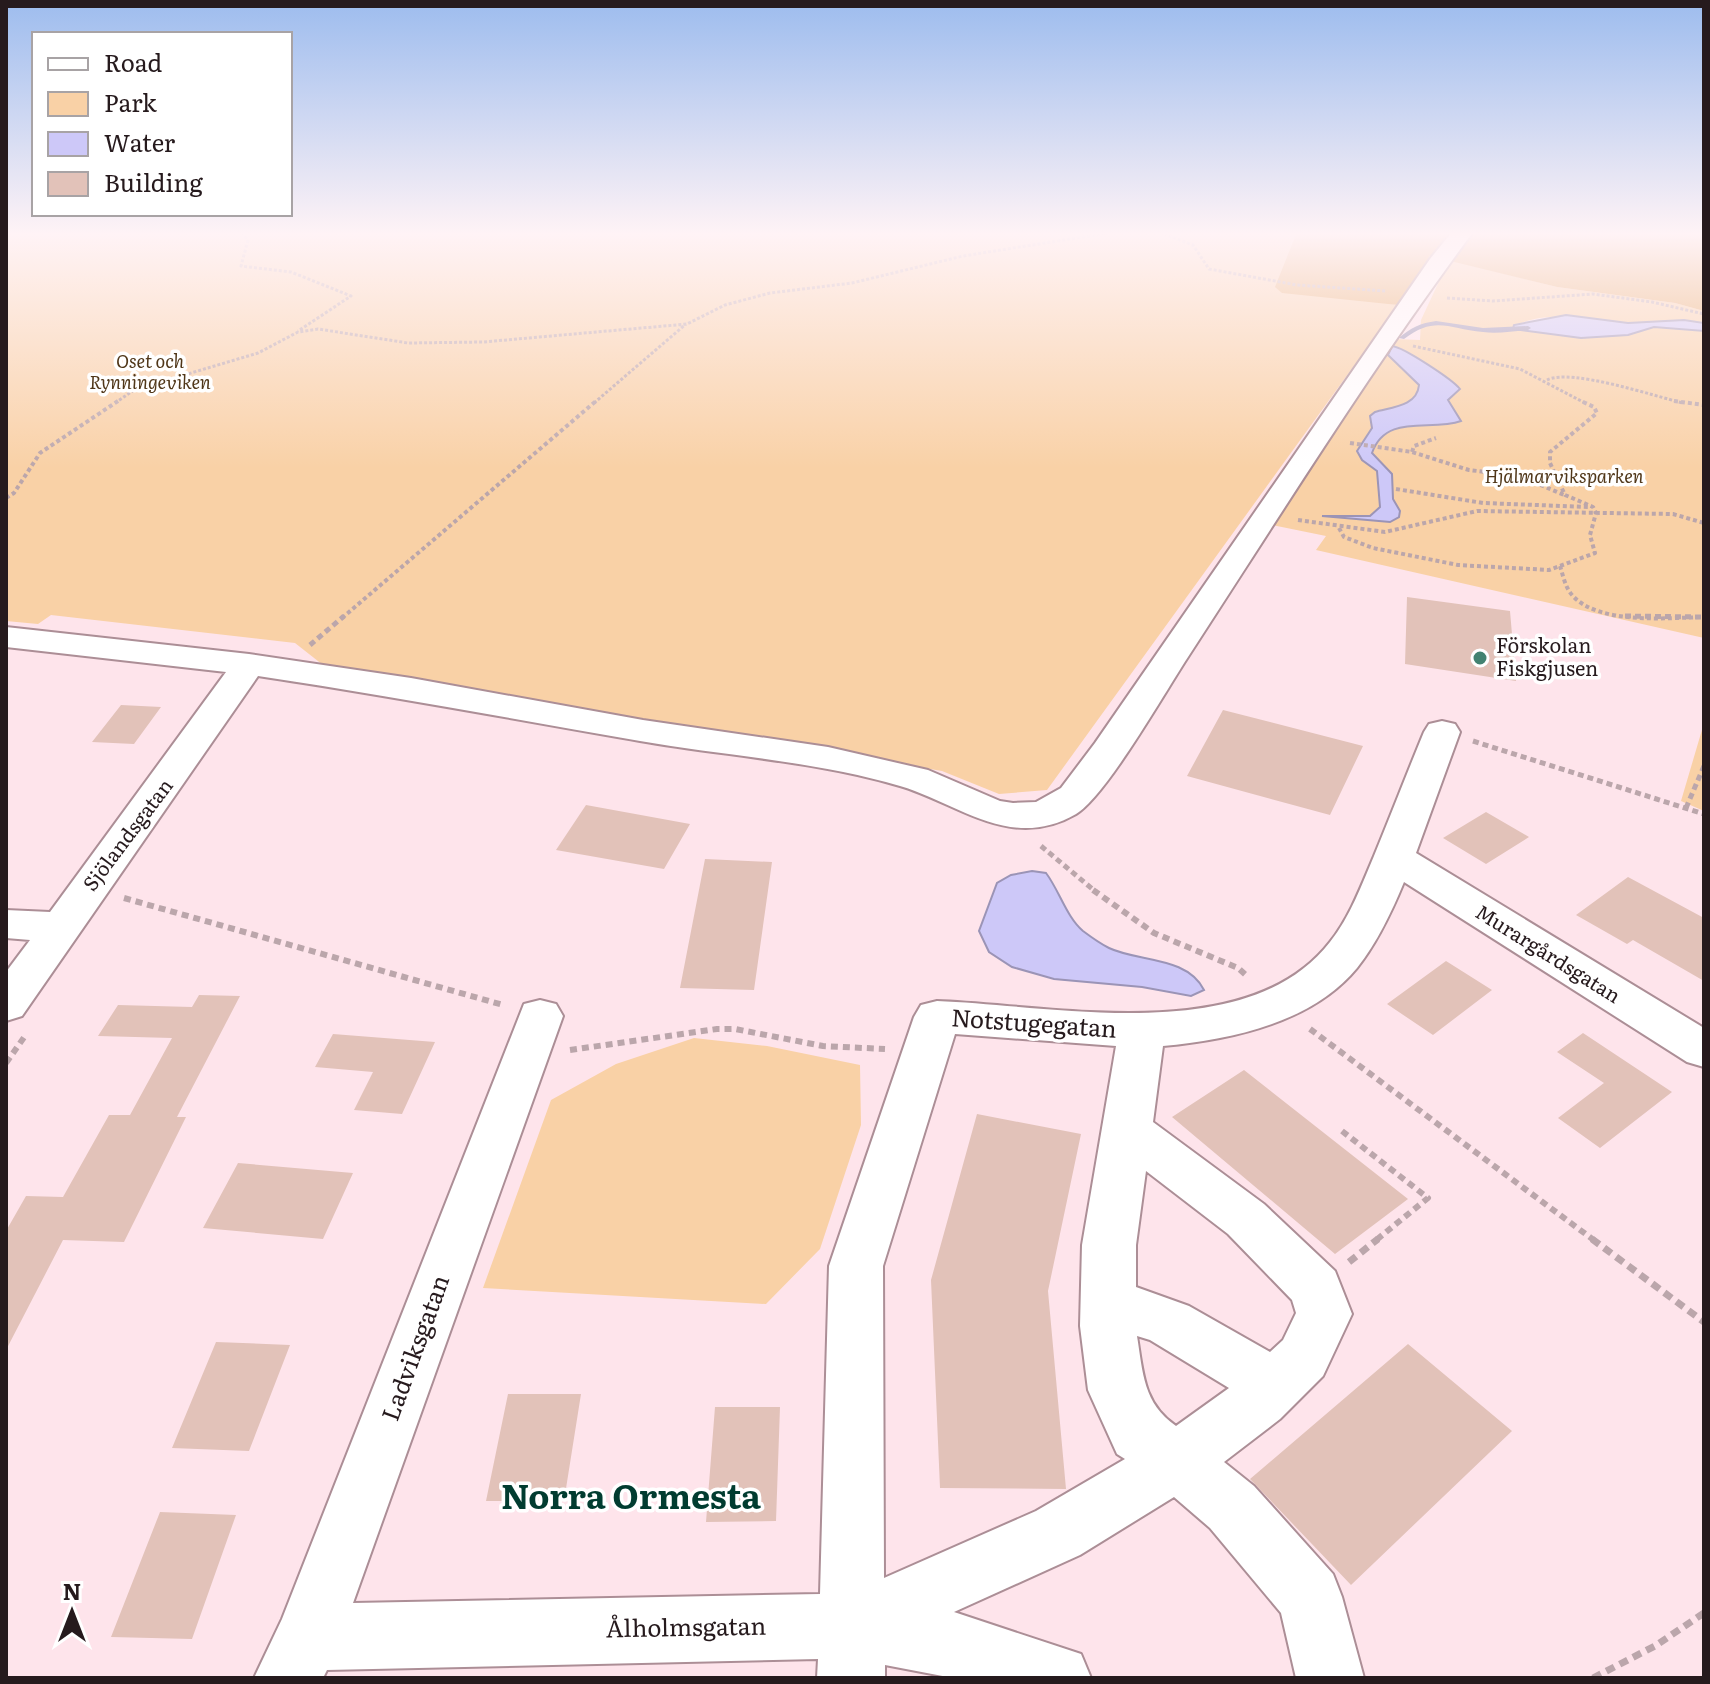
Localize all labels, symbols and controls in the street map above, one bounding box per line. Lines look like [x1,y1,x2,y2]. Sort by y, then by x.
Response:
legend [32,32,292,216]
text: Road [104,44,163,79]
text: Park [104,84,157,119]
text: Water [104,124,176,159]
text: Building [104,164,203,199]
park label: Oset och Rynningeviken [89,347,211,395]
park label: Hjälmarviksparken [1484,462,1644,489]
place label: Förskolan Fiskgjusen [1496,629,1598,682]
marker: Förskolan Fiskgjusen [1471,649,1489,667]
street label: Sjölandsgatan [74,771,179,896]
street label: Murargårdsgatan [1471,896,1627,1009]
street label: Notstugegatan [950,998,1118,1045]
street label: Ladviksgatan [371,1269,456,1425]
district label: Norra Ormesta [501,1469,761,1519]
north arrow [32,1572,112,1652]
text: N [63,1574,81,1607]
street label: Ålholmsgatan [605,1607,767,1644]

